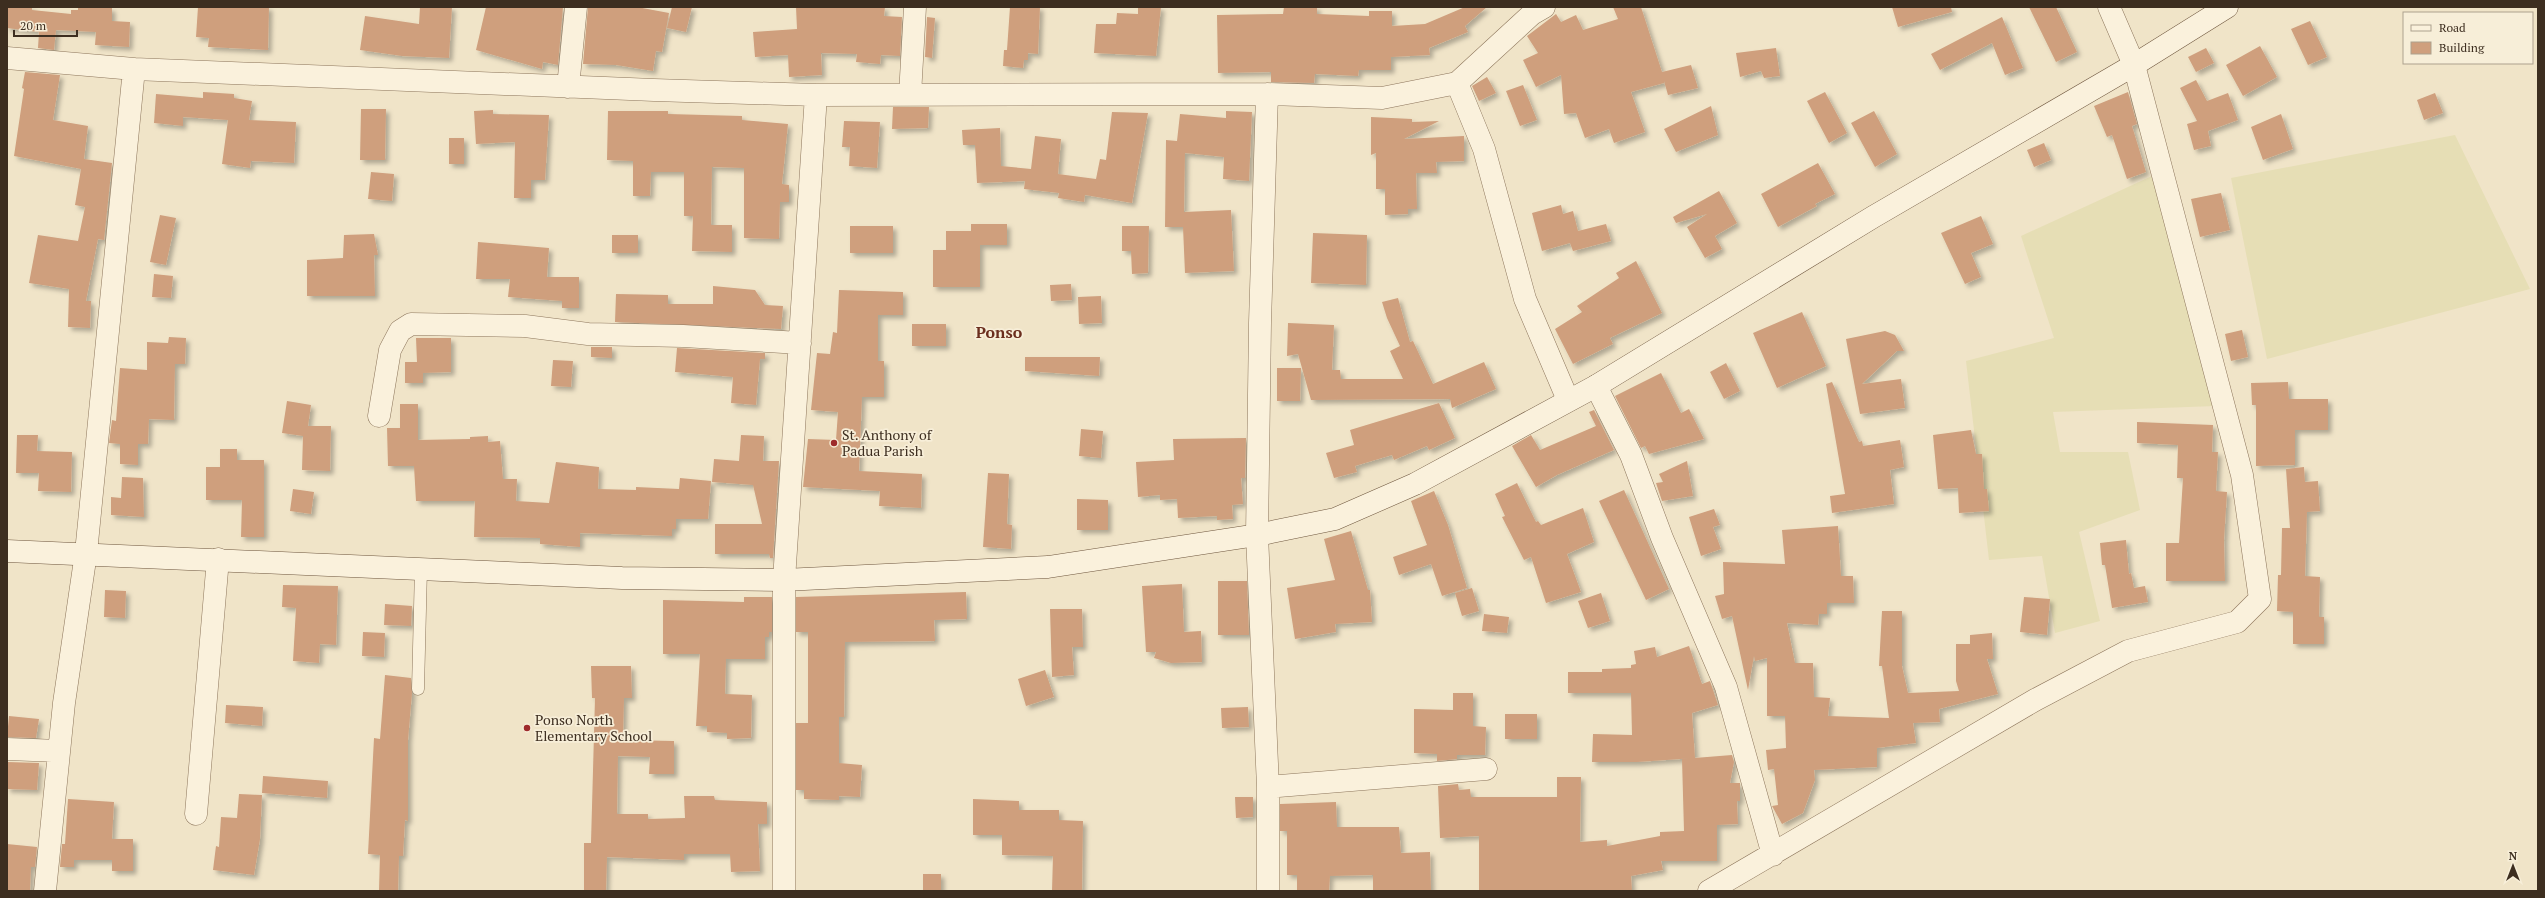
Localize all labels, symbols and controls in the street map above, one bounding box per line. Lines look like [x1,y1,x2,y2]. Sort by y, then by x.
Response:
scale bar [14,12,77,38]
legend [2403,12,2533,64]
text: 20 m [20,18,47,33]
text: Road [2439,20,2466,35]
text: Building [2439,40,2485,55]
district label: Ponso [976,321,1023,343]
place label: St. Anthony of Padua Parish [842,425,933,460]
marker: St. Anthony of Padua Parish [829,438,839,448]
place label: Ponso North Elementary School [535,710,652,745]
marker: Ponso North Elementary School [522,723,532,733]
north arrow [2493,846,2533,886]
text: N [2509,849,2518,863]

